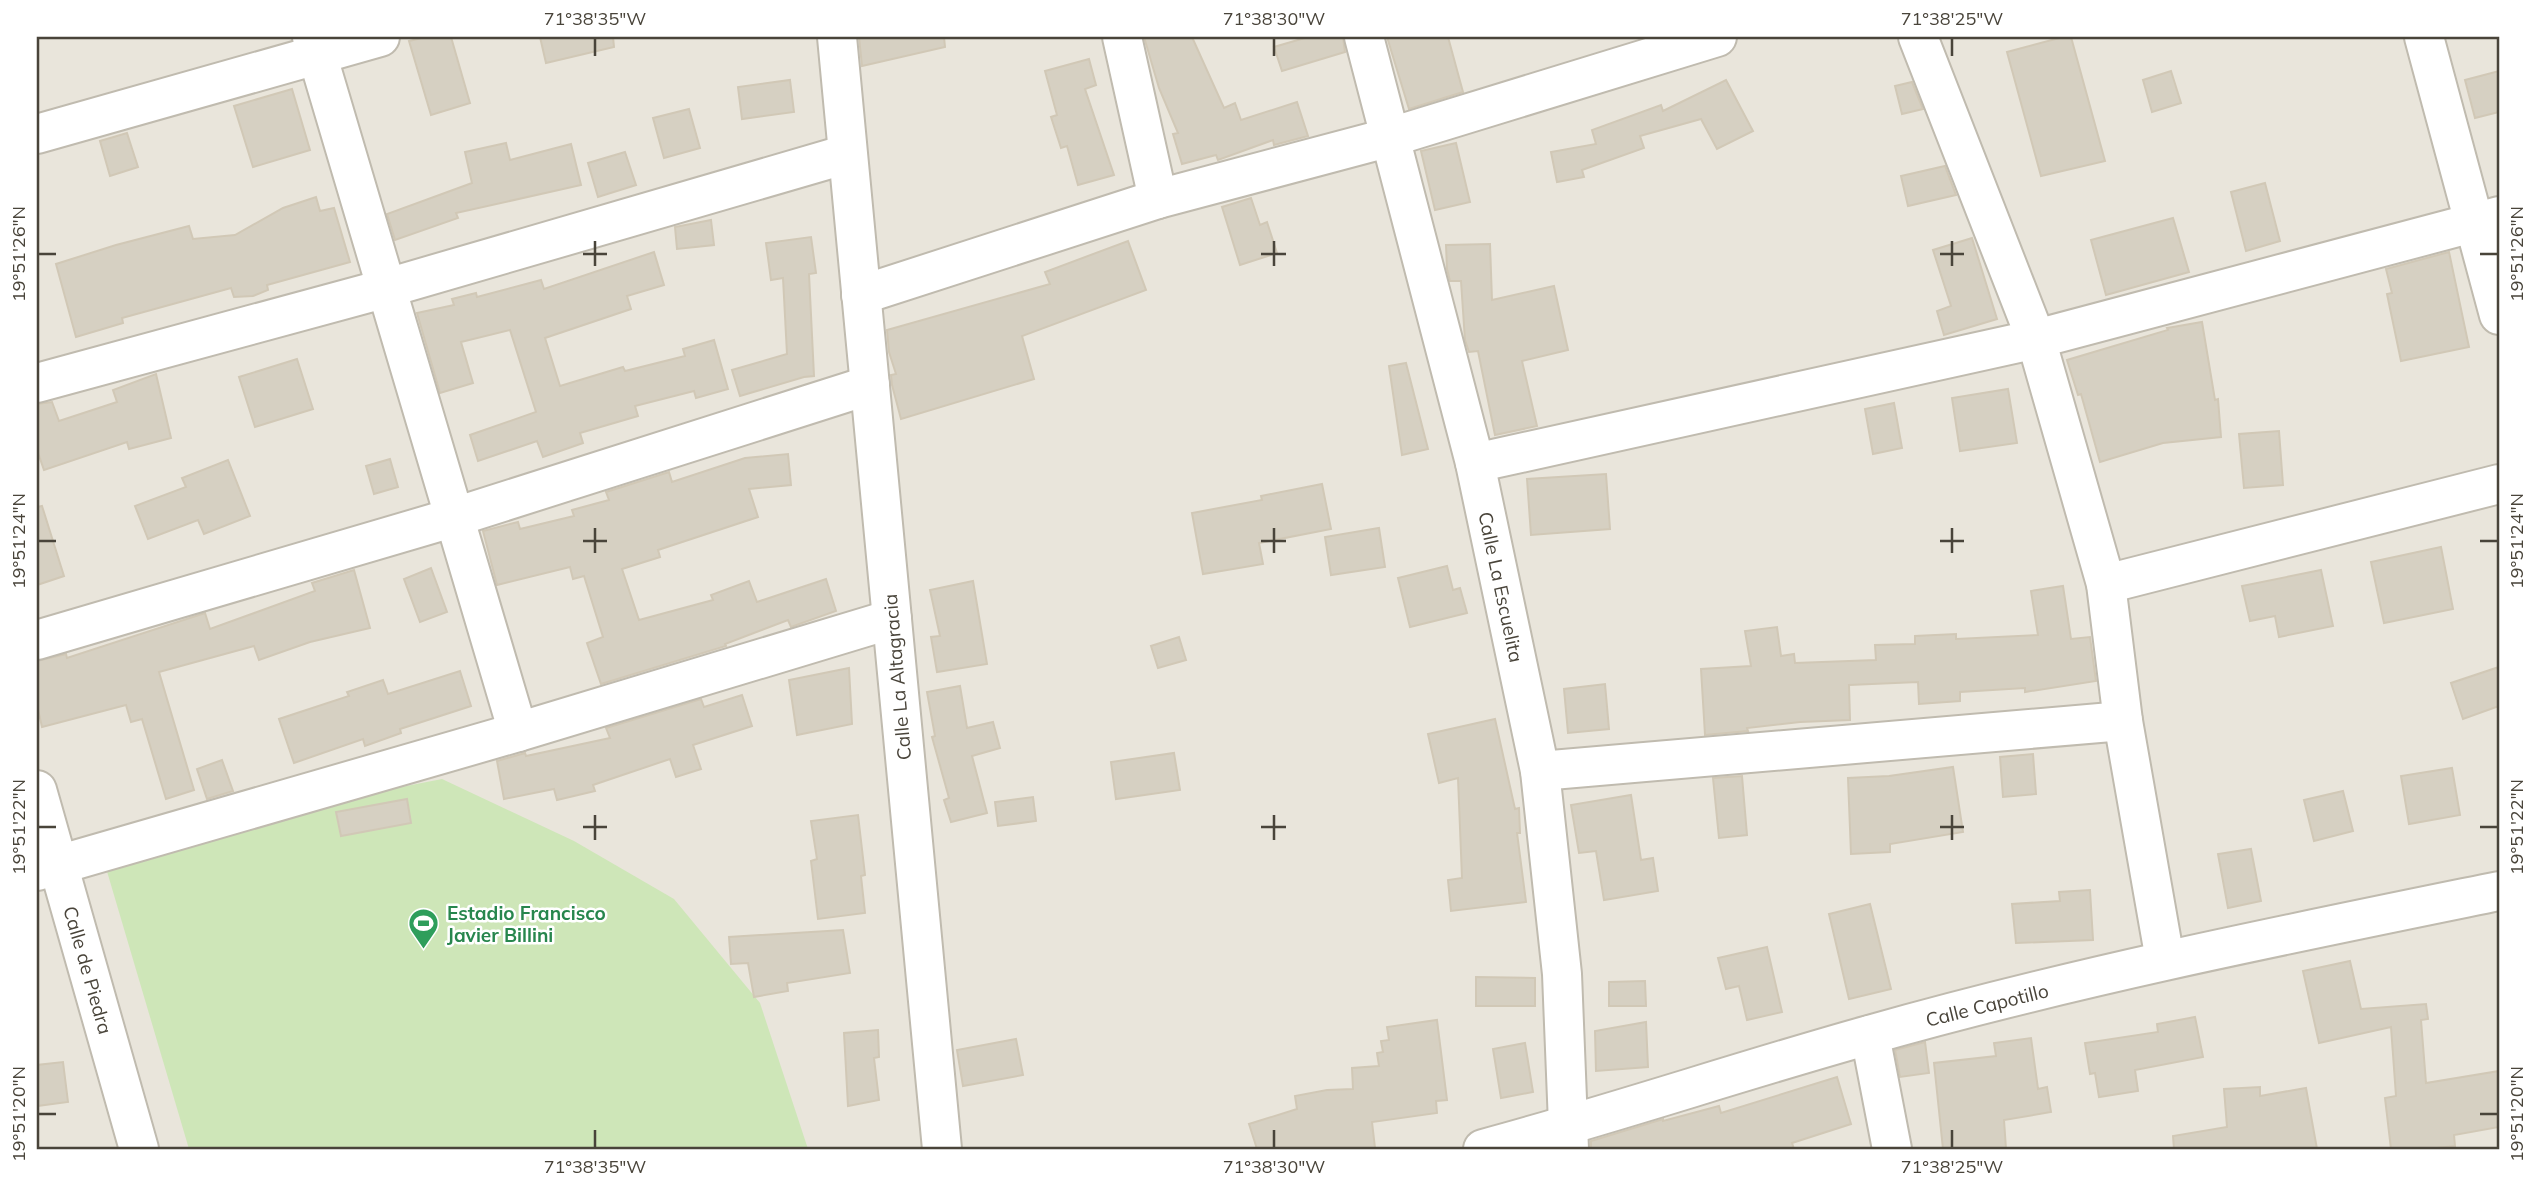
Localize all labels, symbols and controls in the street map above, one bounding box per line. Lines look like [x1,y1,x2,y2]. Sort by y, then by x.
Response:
text: 71°38'35"W [544,7,646,30]
text: 71°38'30"W [1223,7,1325,30]
text: 71°38'25"W [1901,7,2003,30]
text: 19°51'26"N [7,206,30,302]
text: 19°51'26"N [2505,206,2528,302]
text: 19°51'24"N [7,493,30,589]
text: 19°51'24"N [2505,493,2528,589]
street label: Calle La Escuelita [1473,509,1529,665]
street label: Calle La Altagracia [878,593,916,761]
text: 19°51'22"N [7,779,30,875]
text: 19°51'22"N [2505,779,2528,875]
place label: Estadio Francisco Javier Billini [447,901,606,947]
street label: Calle de Piedra [58,903,118,1037]
sports icon: Estadio Francisco Javier Billini [407,907,441,951]
street label: Calle Capotillo [1923,978,2051,1032]
text: 19°51'20"N [7,1066,30,1162]
text: 19°51'20"N [2505,1066,2528,1162]
text: 71°38'35"W [544,1155,646,1178]
text: 71°38'30"W [1223,1155,1325,1178]
text: 71°38'25"W [1901,1155,2003,1178]

